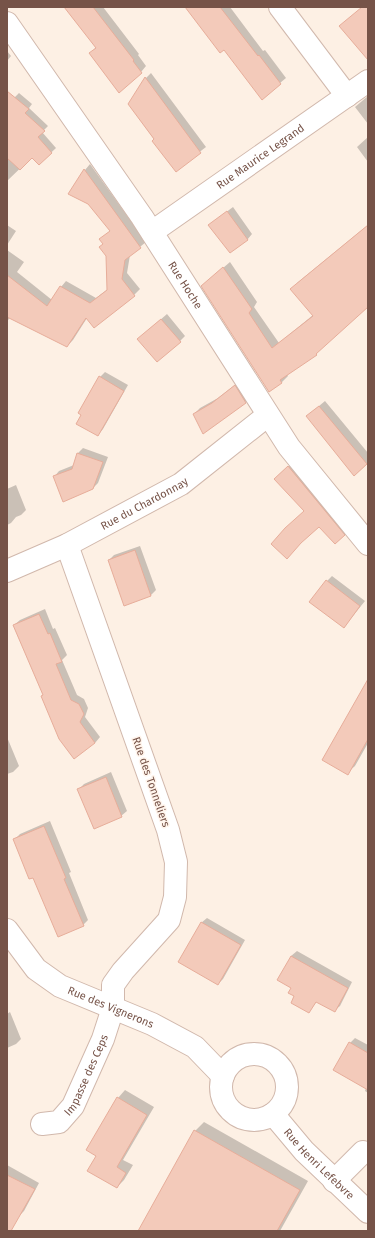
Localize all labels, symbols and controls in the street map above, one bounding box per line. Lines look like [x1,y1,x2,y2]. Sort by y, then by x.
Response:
street label: Rue Maurice Legrand [214,121,307,192]
street label: Rue Hoche [166,259,205,311]
street label: Rue du Chardonnay [98,474,191,532]
street label: Rue des Tonneliers [129,735,173,829]
street label: Rue des Vignerons [66,983,156,1031]
street label: Impasse des Ceps [61,1033,111,1118]
street label: Rue Henri Lefebvre [281,1126,357,1202]

